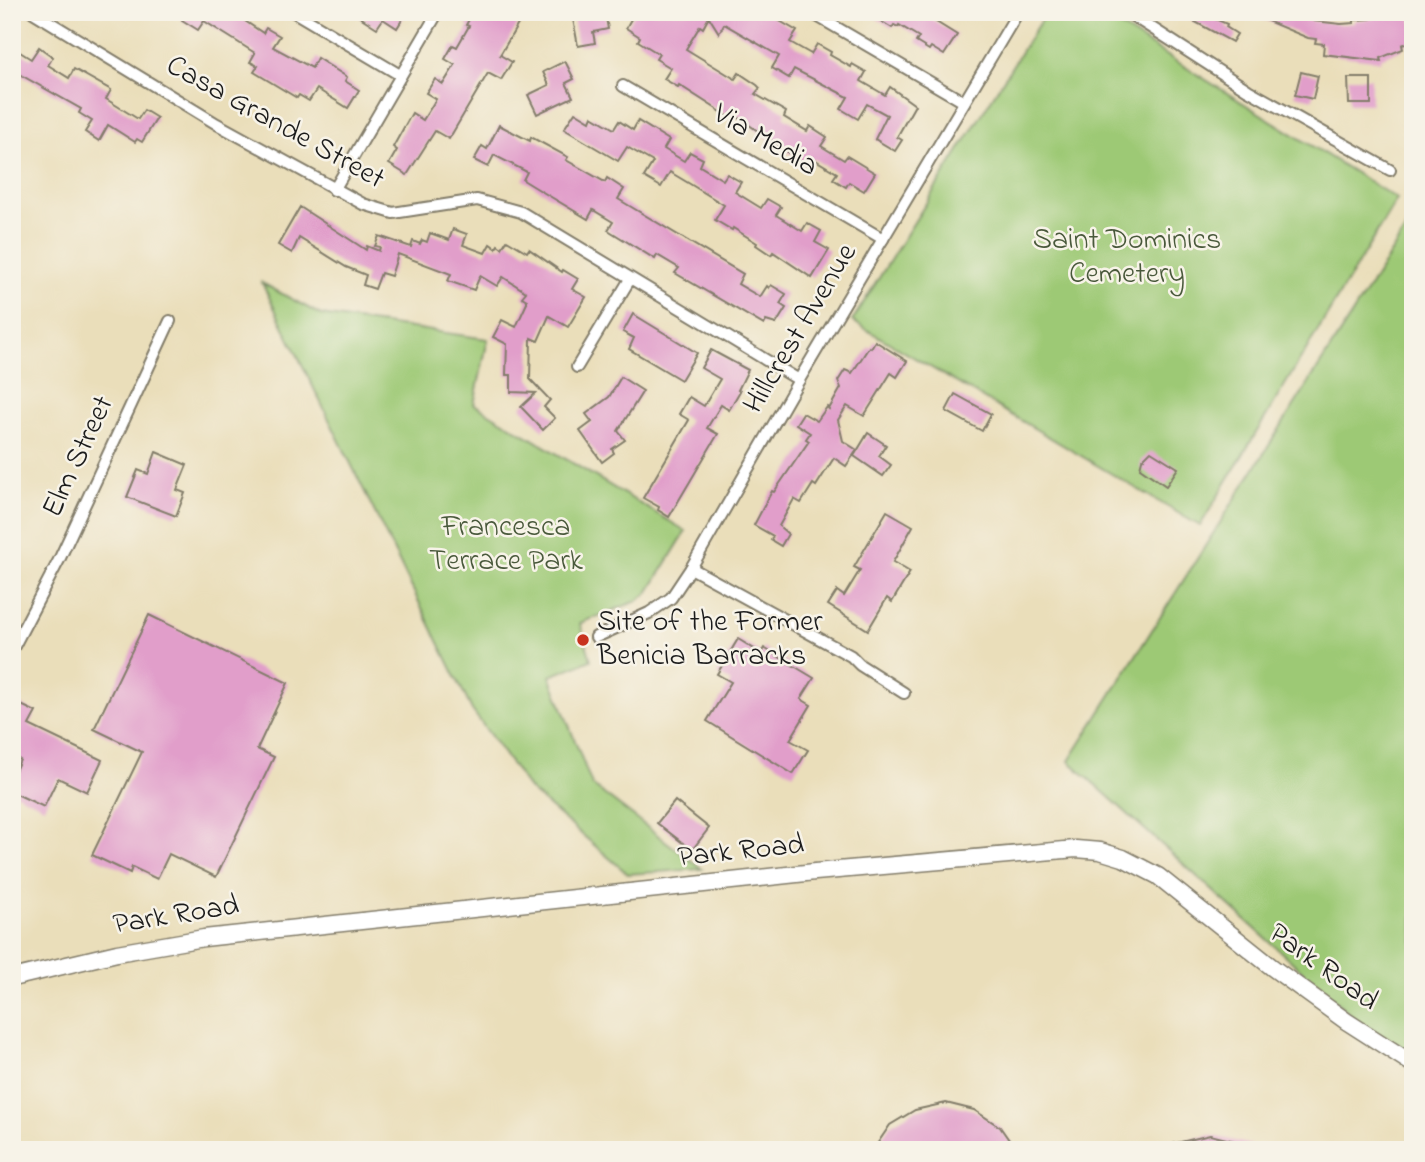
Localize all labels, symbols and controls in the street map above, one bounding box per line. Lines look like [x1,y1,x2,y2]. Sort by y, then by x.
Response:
street label: Casa Grande Street [158,45,392,201]
street label: Via Media [703,93,826,189]
park label: Saint Dominics Cemetery [1033,219,1221,297]
street label: Hillcrest Avenue [733,235,869,422]
street label: Elm Street [32,389,126,525]
park label: Francesca Terrace Park [429,506,584,584]
place label: Site of the Former Benicia Barracks [596,601,823,679]
marker: Site of the Former Benicia Barracks [575,632,591,648]
street label: Park Road [676,823,807,881]
street label: Park Road [110,884,242,948]
street label: Park Road [1259,913,1387,1023]

